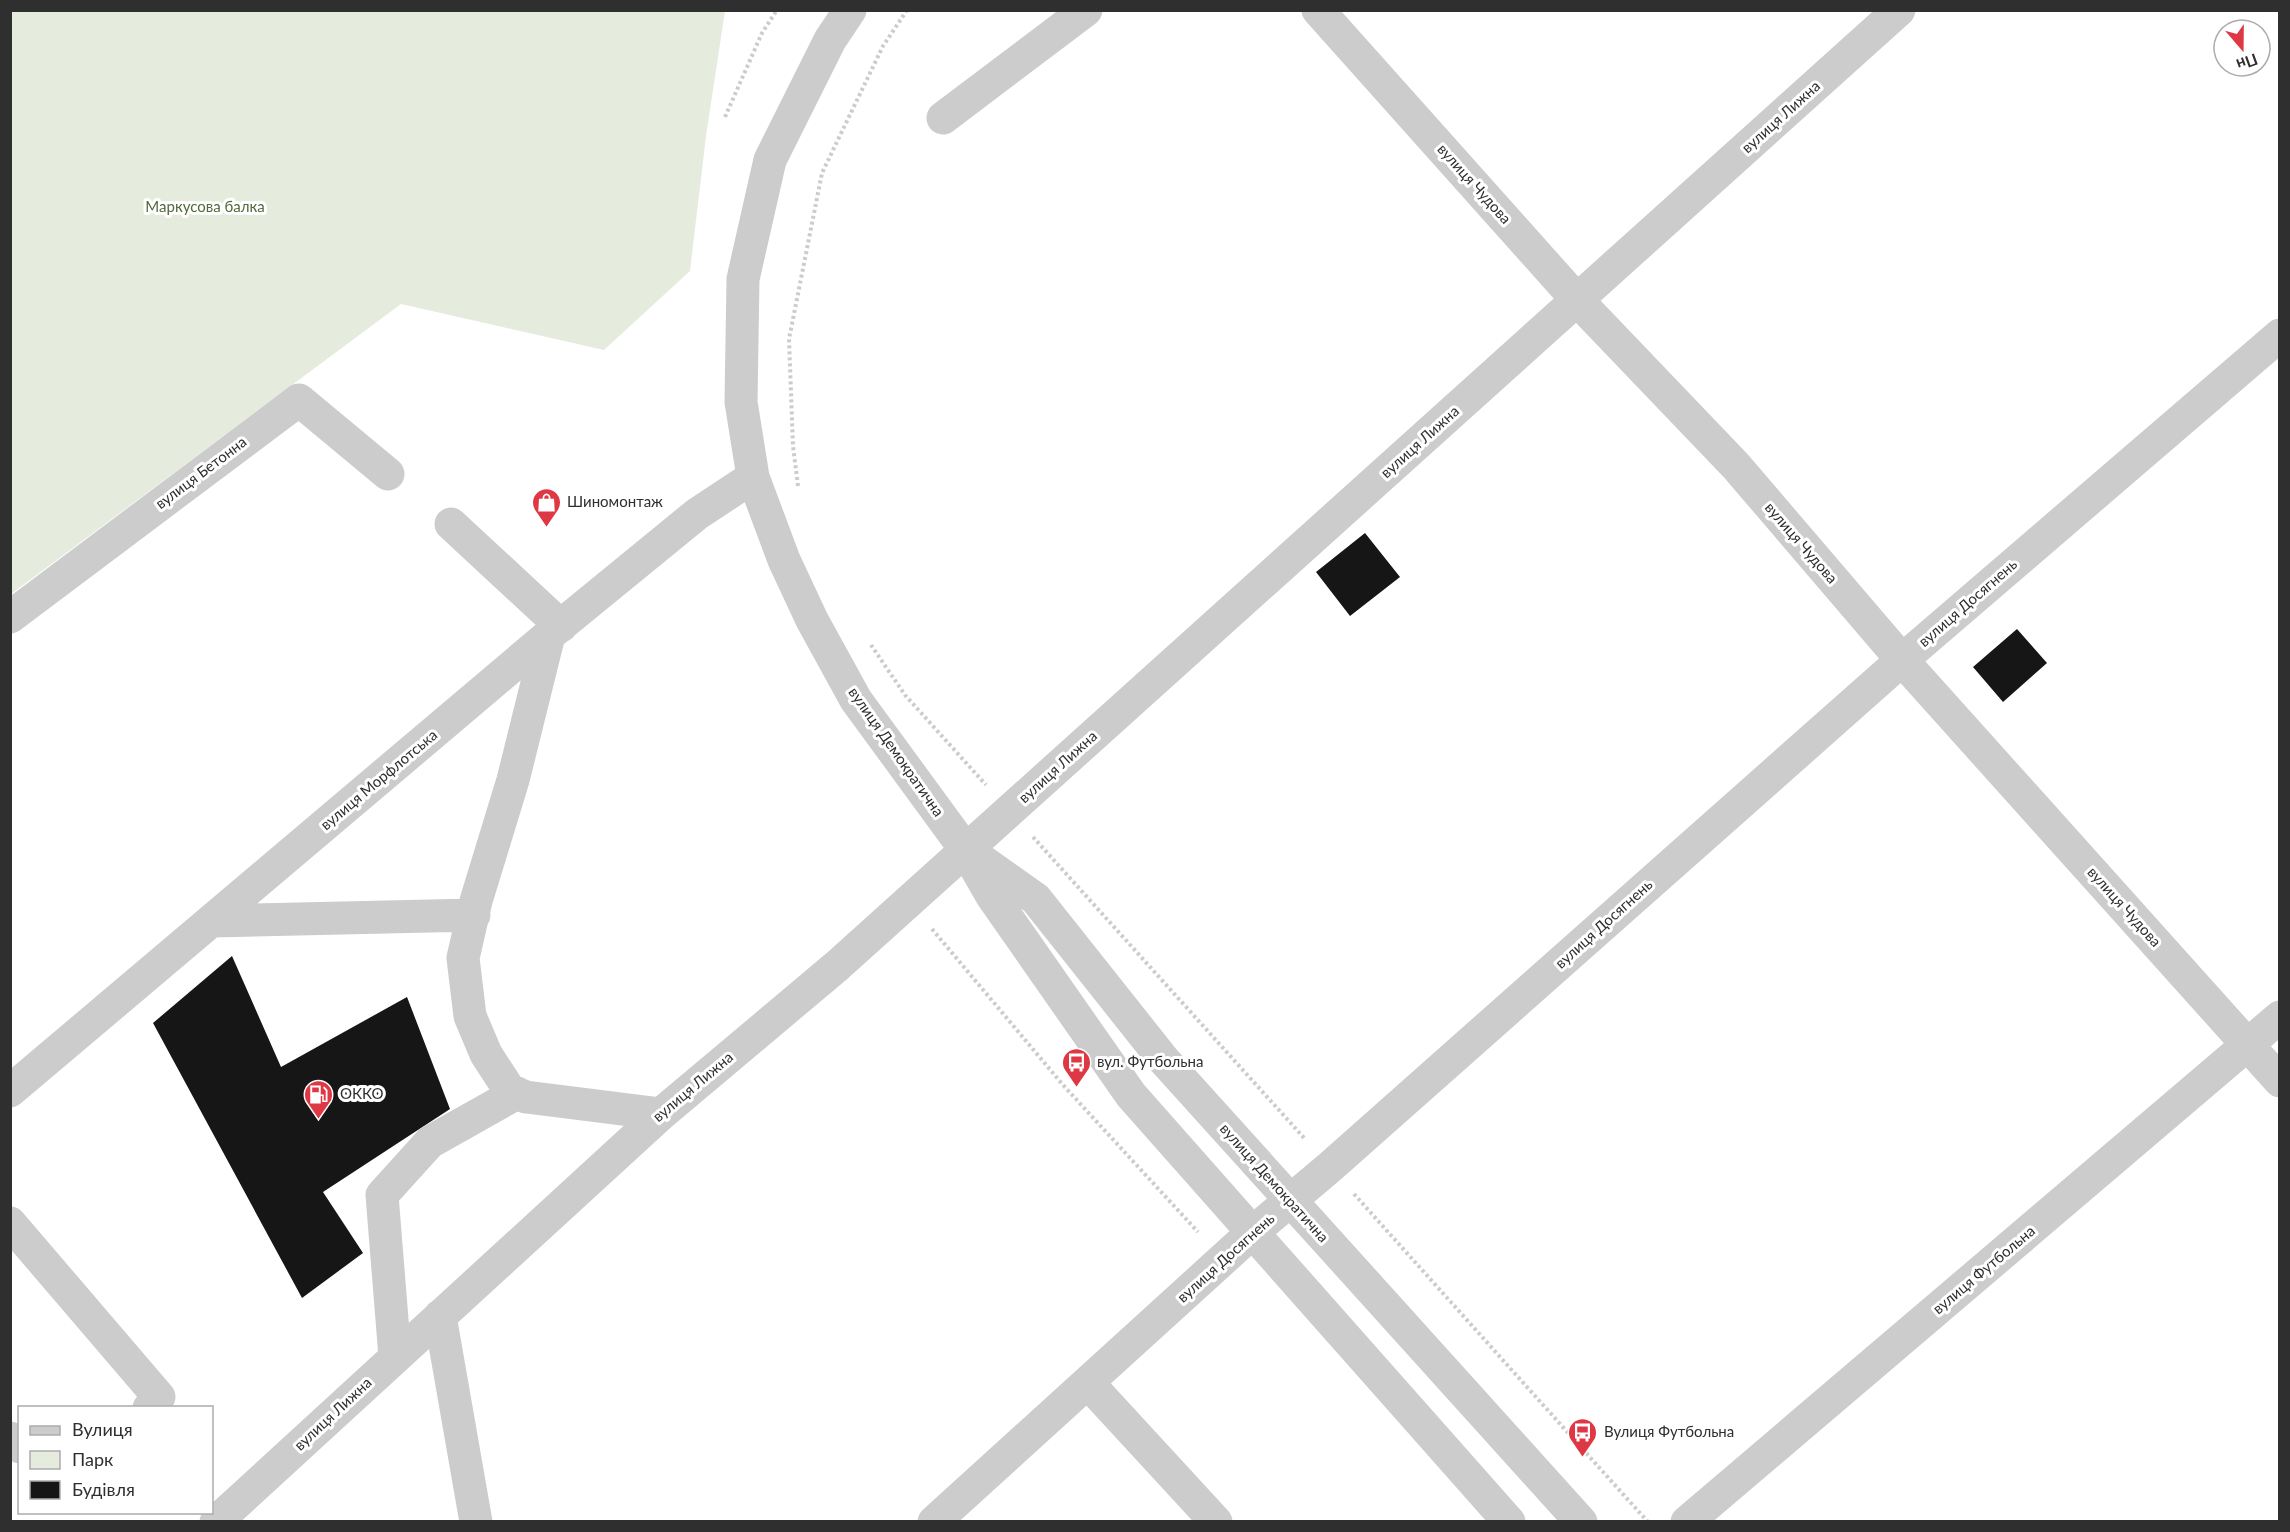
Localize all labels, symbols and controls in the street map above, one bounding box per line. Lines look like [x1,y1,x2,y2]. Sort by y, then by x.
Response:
north arrow [2212,18,2272,78]
text: Пн [2234,50,2260,75]
street label: вулиця Лижна [1737,76,1823,156]
street label: вулиця Чудова [1434,140,1515,227]
park label: Маркусова балка [145,197,265,215]
street label: вулиця Лижна [1376,401,1462,481]
street label: вулиця Бетонна [151,432,249,512]
shop icon: Шиномонтаж [530,486,562,528]
place label: Шиномонтаж [567,492,663,510]
street label: вулиця Чудова [1762,498,1842,586]
street label: вулиця Досягнень [1914,555,2020,650]
street label: вулиця Демократична [845,683,948,820]
street label: вулиця Морфлотська [316,725,440,833]
street label: вулиця Лижна [1014,726,1100,806]
street label: вулиця Чудова [2084,863,2165,950]
street label: вулиця Досягнень [1551,875,1656,972]
bus stop icon: вул. Футбольна [1060,1046,1092,1088]
street label: вулиця Лижна [649,1047,736,1125]
place label: вул. Футбольна [1097,1052,1203,1070]
fuel station icon: ОККО [303,1078,335,1120]
place label: ОККО [340,1084,384,1102]
street label: вулиця Демократична [1217,1119,1333,1245]
street label: вулиця Досягнень [1173,1209,1278,1306]
street label: вулиця Футбольна [1929,1221,2038,1317]
street label: вулиця Лижна [290,1373,375,1454]
legend [18,1406,213,1514]
bus stop icon: Вулиця Футбольна [1567,1416,1599,1458]
text: Вулиця [72,1418,133,1440]
place label: Вулиця Футбольна [1604,1422,1734,1440]
text: Парк [72,1448,114,1470]
text: Будівля [72,1478,135,1500]

